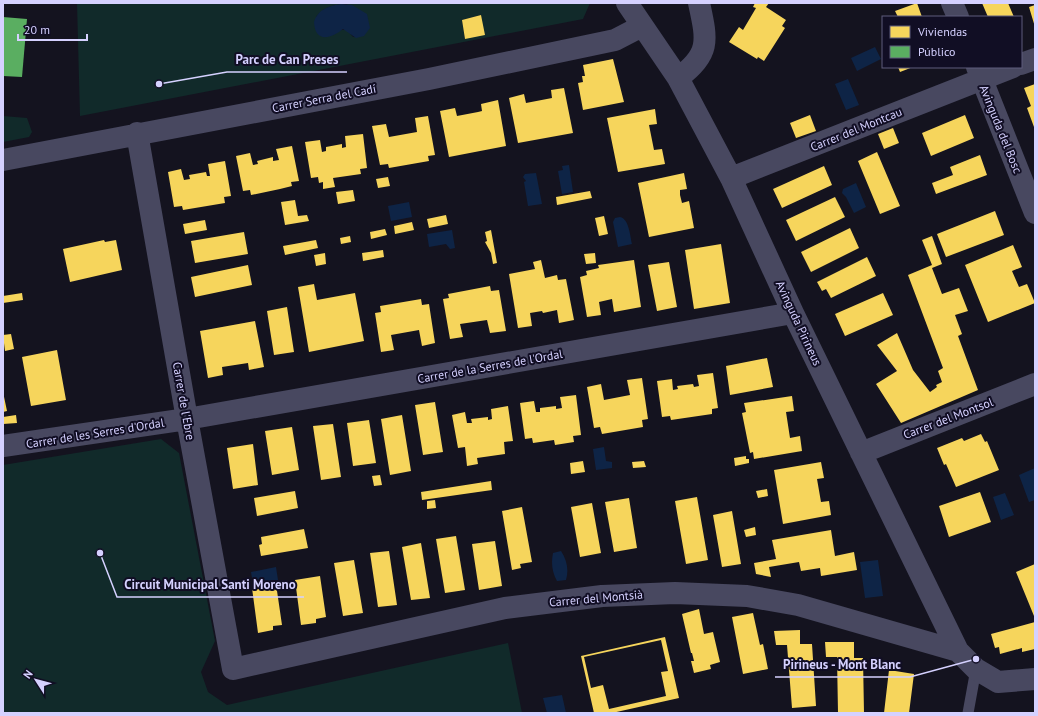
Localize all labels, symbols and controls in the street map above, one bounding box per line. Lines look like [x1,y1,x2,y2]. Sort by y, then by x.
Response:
scale bar [18,16,87,42]
legend [882,16,1022,68]
text: 20 m [24,22,50,37]
text: Viviendas [917,24,967,39]
text: Público [918,44,956,59]
callout: Parc de Can Preses [227,47,347,72]
text: Parc de Can Preses [235,51,339,68]
street label: Carrer Serra del Cadí [271,81,377,115]
street label: Avinguda del Bosc [976,83,1026,176]
street label: Carrer del Montcau [808,104,904,154]
street label: Avinguda Pirineus [773,278,825,368]
street label: Carrer de la Serres de l'Ordal [416,346,564,386]
street label: Carrer de l'Ebre [170,361,198,441]
street label: Carrer del Montsol [901,394,995,442]
street label: Carrer de les Serres d'Ordal [25,415,166,451]
callout: Circuit Municipal Santi Moreno [117,572,304,597]
text: Circuit Municipal Santi Moreno [124,576,296,593]
street label: Carrer del Montsià [548,586,644,610]
callout: Pirineus - Mont Blanc [775,652,910,677]
text: Pirineus - Mont Blanc [783,656,901,673]
north arrow [16,660,56,700]
text: N [20,667,36,681]

